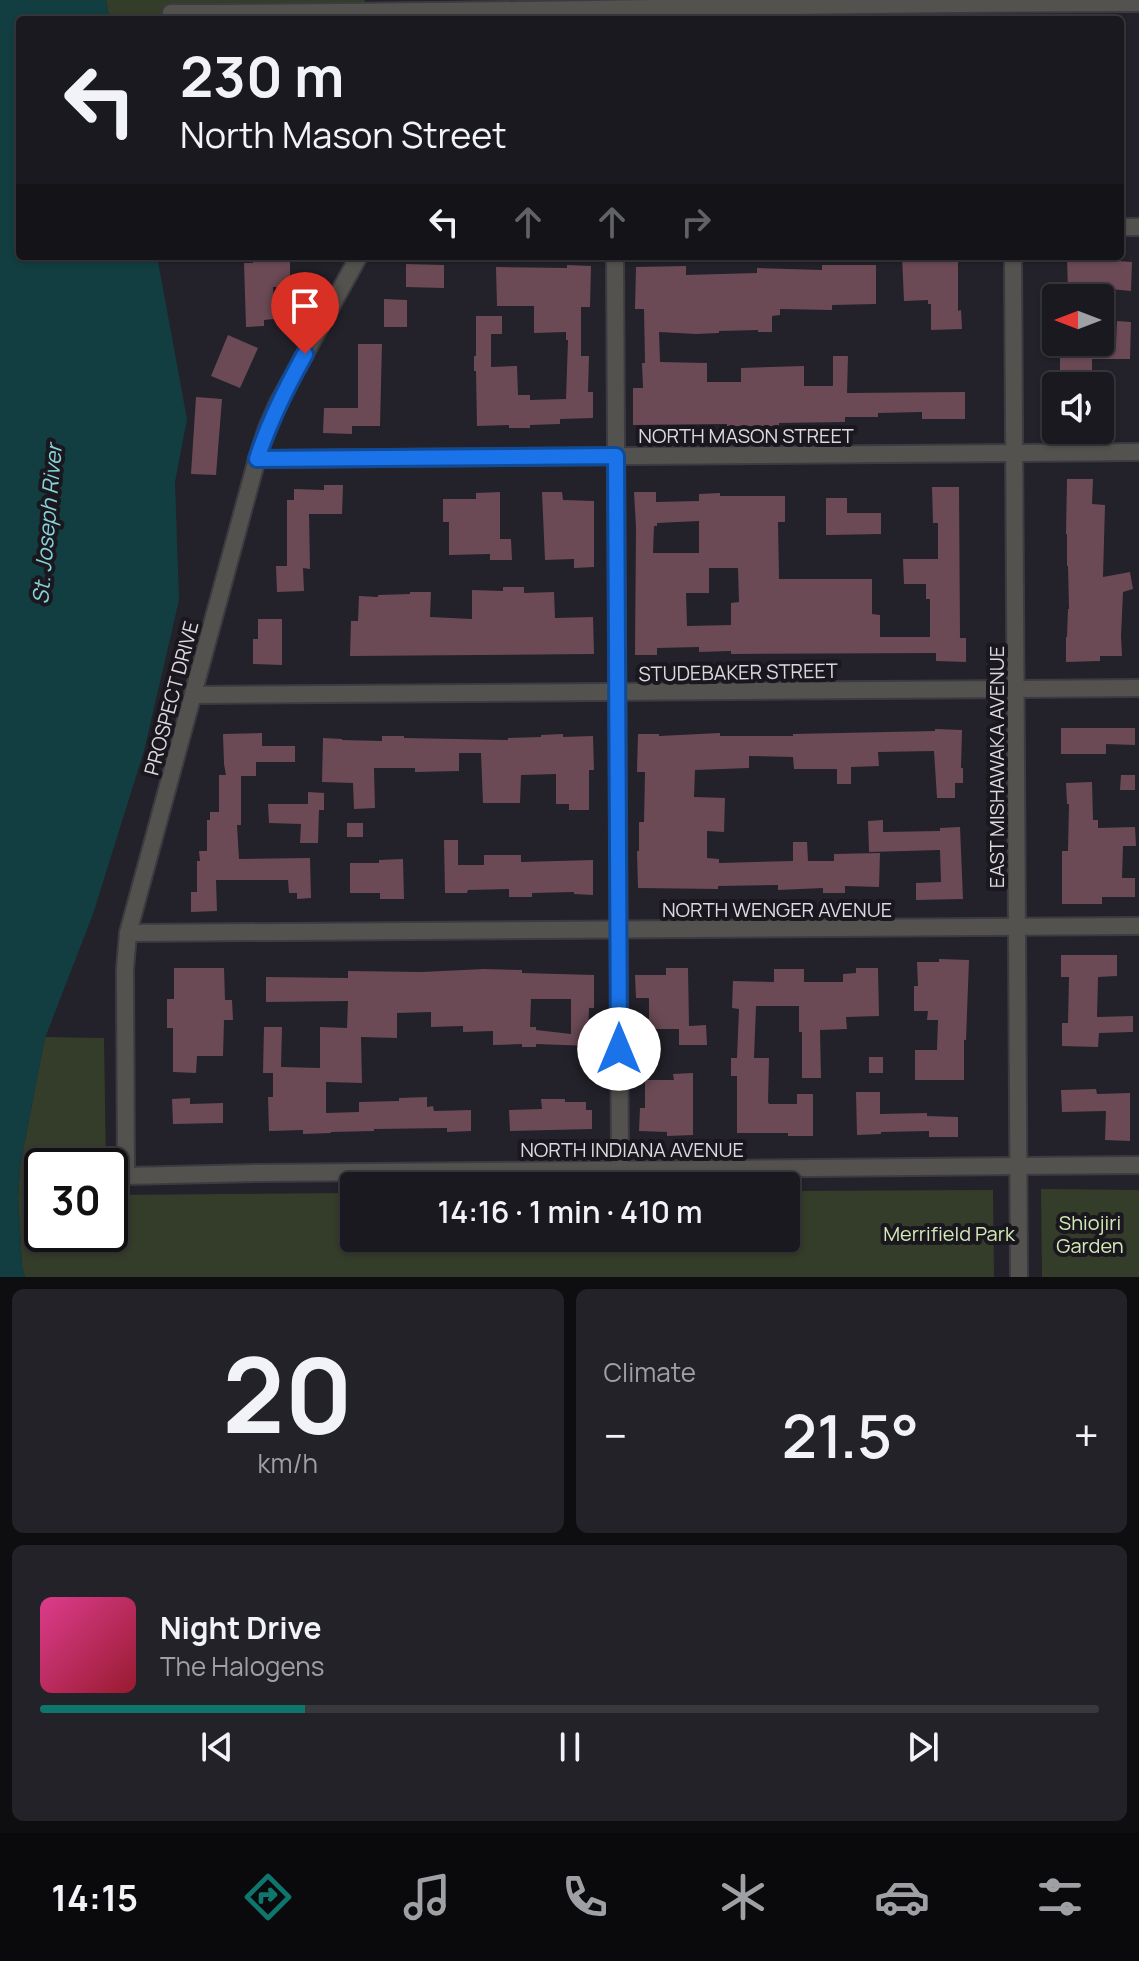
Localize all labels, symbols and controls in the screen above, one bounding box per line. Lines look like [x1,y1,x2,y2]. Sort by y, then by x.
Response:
text: 230 m [180,37,344,114]
icon: left [48,48,152,152]
text: North Mason Street [180,110,507,159]
icon: left [422,200,466,244]
icon: ahead [506,200,550,244]
icon: ahead [590,200,634,244]
icon: right [674,200,718,244]
pin [271,272,339,354]
icon: arrive [283,284,327,328]
north arrow [1042,284,1114,356]
map controls [1042,284,1114,444]
button: sound [1042,372,1114,444]
street label: NORTH MASON STREET [638,422,854,449]
water label: St. Joseph River [25,440,69,605]
street label: PROSPECT DRIVE [137,618,205,778]
street label: EAST MISHAWAKA AVENUE [983,646,1010,888]
street label: STUDEBAKER STREET [638,657,838,687]
street label: NORTH WENGER AVENUE [662,896,892,923]
position arrow [577,1007,661,1091]
street label: NORTH INDIANA AVENUE [520,1136,744,1163]
speed limit sign: 30 [24,1148,128,1252]
text: 14:16 · 1 min · 410 m [437,1191,703,1232]
park label: Shiojiri Garden [1056,1209,1124,1259]
park label: Merrifield Park [883,1220,1016,1247]
text: 20 [223,1322,353,1464]
text: Climate [604,1354,696,1390]
text: 21.5° [782,1394,919,1476]
text: − [604,1405,627,1465]
text: + [1074,1405,1099,1465]
text: km/h [258,1445,318,1481]
text: Night Drive [160,1607,322,1648]
text: The Halogens [160,1648,324,1684]
icon: previous [195,1725,239,1769]
icon: pause [548,1725,592,1769]
icon: next [901,1725,945,1769]
icon: directions [240,1869,296,1925]
icon: music [399,1869,455,1925]
icon: phone [557,1869,613,1925]
icon: climate [715,1869,771,1925]
icon: car [874,1869,930,1925]
icon: filters [1032,1869,1088,1925]
text: 14:15 [51,1873,138,1922]

